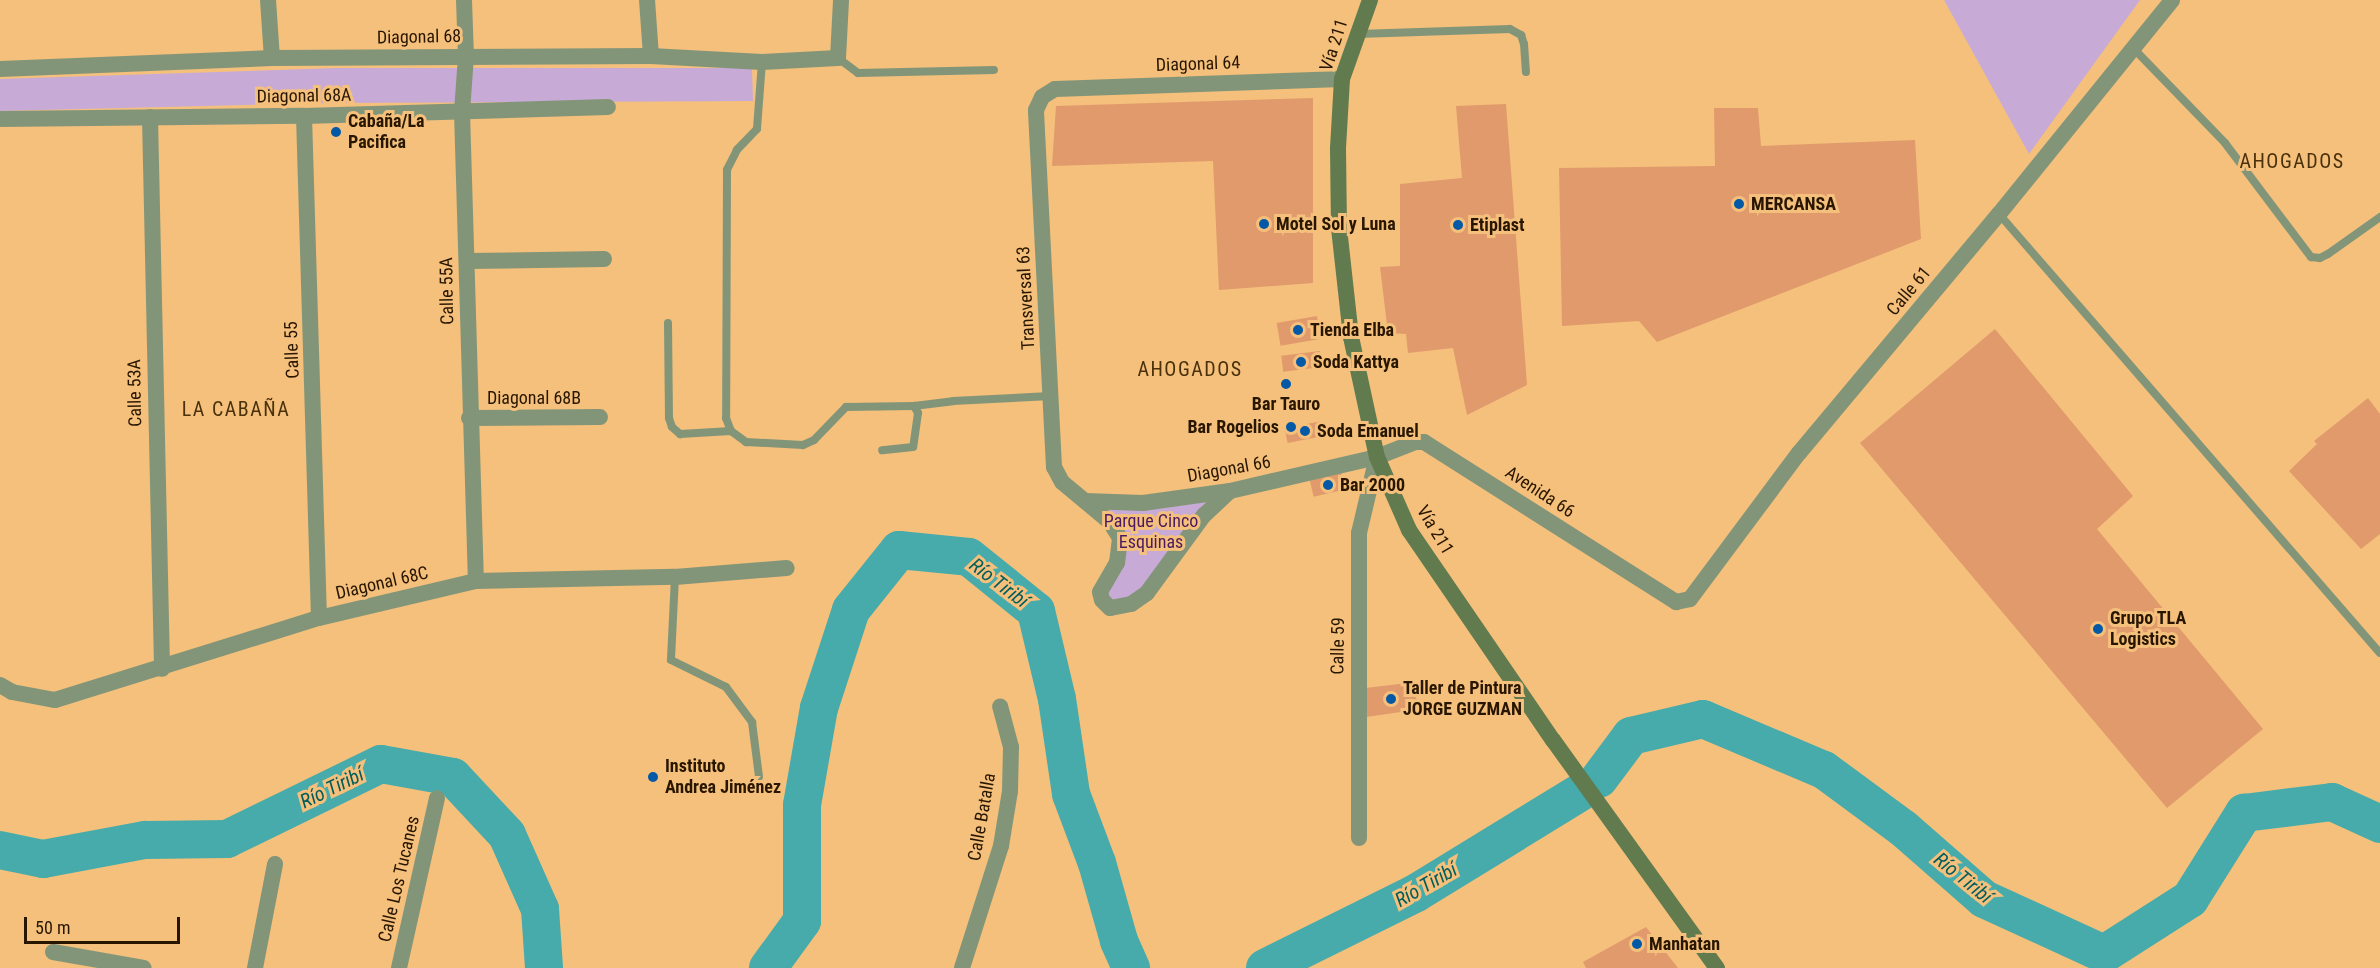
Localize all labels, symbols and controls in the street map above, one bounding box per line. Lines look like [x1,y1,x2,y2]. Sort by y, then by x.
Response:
street label: Vía 211 [1315,16,1353,74]
street label: Diagonal 68 [377,25,461,49]
street label: Diagonal 64 [1155,52,1241,76]
street label: Diagonal 68A [256,84,352,108]
place label: Cabaña/La Pacifica [348,111,425,154]
marker: Cabaña/La Pacifica [329,125,343,139]
district label: AHOGADOS [2239,149,2345,173]
place label: MERCANSA [1751,193,1836,215]
marker: MERCANSA [1732,197,1746,211]
place label: Motel Sol y Luna [1276,213,1396,235]
place label: Etiplast [1470,214,1525,236]
marker: Motel Sol y Luna [1257,217,1271,231]
marker: Etiplast [1451,218,1465,232]
street label: Transversal 63 [1012,246,1040,350]
street label: Calle 55A [436,257,458,325]
street label: Calle 61 [1882,262,1936,320]
place label: Tienda Elba [1310,319,1394,341]
street label: Calle 55 [280,321,304,379]
marker: Tienda Elba [1291,323,1305,337]
place label: Soda Kattya [1313,351,1399,373]
marker: Soda Kattya [1294,355,1308,369]
district label: AHOGADOS [1137,357,1243,381]
street label: Calle 53A [124,359,146,427]
marker: Bar Tauro [1279,377,1293,391]
street label: Diagonal 68B [487,387,581,409]
place label: Bar Tauro [1252,393,1320,415]
district label: LA CABAÑA [182,397,290,421]
place label: Bar Rogelios [1188,416,1279,438]
marker: Bar Rogelios [1284,420,1298,434]
place label: Soda Emanuel [1317,420,1419,442]
marker: Soda Emanuel [1298,424,1312,438]
street label: Diagonal 66 [1186,451,1272,487]
street label: Avenida 66 [1501,462,1579,522]
place label: Bar 2000 [1340,474,1405,496]
marker: Bar 2000 [1321,478,1335,492]
street label: Vía 211 [1412,501,1458,559]
park label: Parque Cinco Esquinas [1104,511,1198,554]
water label: Río Tiribí [965,553,1033,613]
street label: Diagonal 68C [334,562,430,604]
place label: Grupo TLA Logistics [2110,608,2187,650]
street label: Calle 59 [1327,617,1349,675]
marker: Grupo TLA Logistics [2091,622,2105,636]
place label: Taller de Pintura JORGE GUZMAN [1403,678,1522,720]
marker: Taller de Pintura JORGE GUZMAN [1384,692,1398,706]
place label: Instituto Andrea Jiménez [665,756,781,798]
water label: Río Tiribí [296,762,368,814]
marker: Instituto Andrea Jiménez [646,770,660,784]
street label: Calle Batalla [964,771,1000,863]
street label: Calle Los Tucanes [374,814,424,944]
water label: Río Tiribí [1929,847,1997,909]
water label: Río Tiribí [1390,858,1462,912]
scale bar [27,905,183,943]
text: 50 m [35,917,70,938]
place label: Manhatan [1649,933,1720,955]
marker: Manhatan [1630,937,1644,951]

